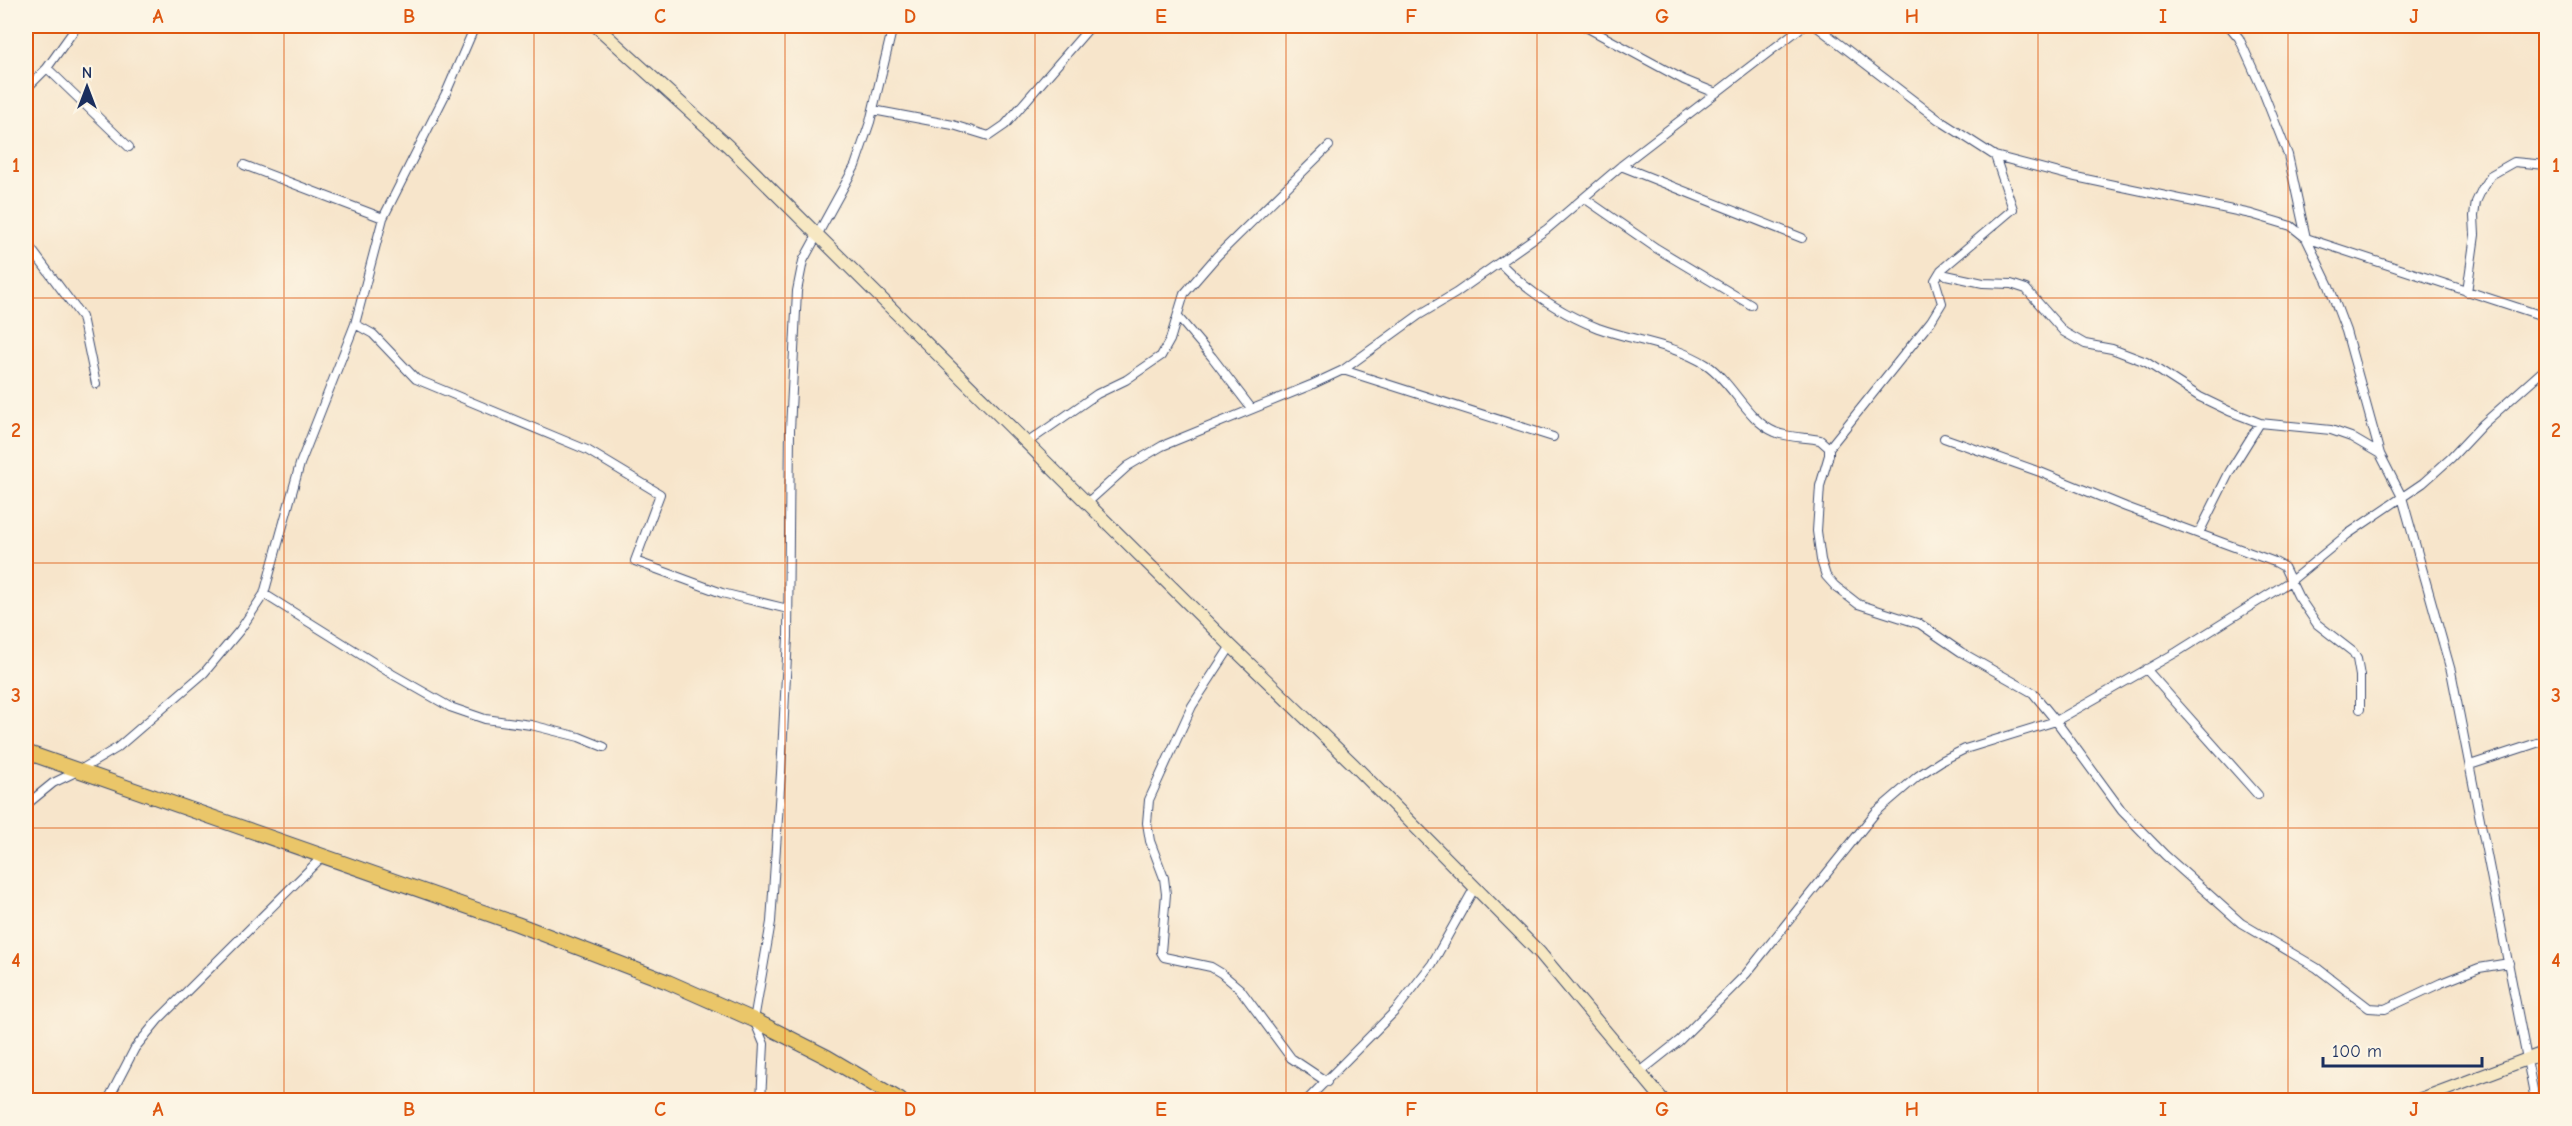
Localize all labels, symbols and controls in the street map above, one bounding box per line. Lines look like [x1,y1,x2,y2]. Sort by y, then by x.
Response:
text: A [152,5,164,28]
text: B [403,5,415,28]
text: C [654,5,666,28]
text: D [904,5,916,28]
text: E [1155,5,1167,28]
text: F [1405,5,1417,28]
text: G [1655,5,1669,28]
text: H [1905,5,1919,28]
text: I [2159,5,2167,28]
text: J [2409,5,2419,28]
north arrow [57,57,117,117]
text: N [82,64,92,82]
text: 1 [12,154,20,177]
text: 1 [2552,154,2560,177]
text: 2 [11,419,21,442]
text: 2 [2551,419,2561,442]
text: 3 [11,684,21,707]
text: 3 [2551,684,2561,707]
text: 4 [11,949,21,972]
text: 4 [2551,949,2561,972]
scale bar [2323,1030,2482,1068]
text: 100 m [2332,1041,2382,1062]
text: A [152,1098,164,1121]
text: B [403,1098,415,1121]
text: C [654,1098,666,1121]
text: D [904,1098,916,1121]
text: E [1155,1098,1167,1121]
text: F [1405,1098,1417,1121]
text: G [1655,1098,1669,1121]
text: H [1905,1098,1919,1121]
text: I [2159,1098,2167,1121]
text: J [2409,1098,2419,1121]

